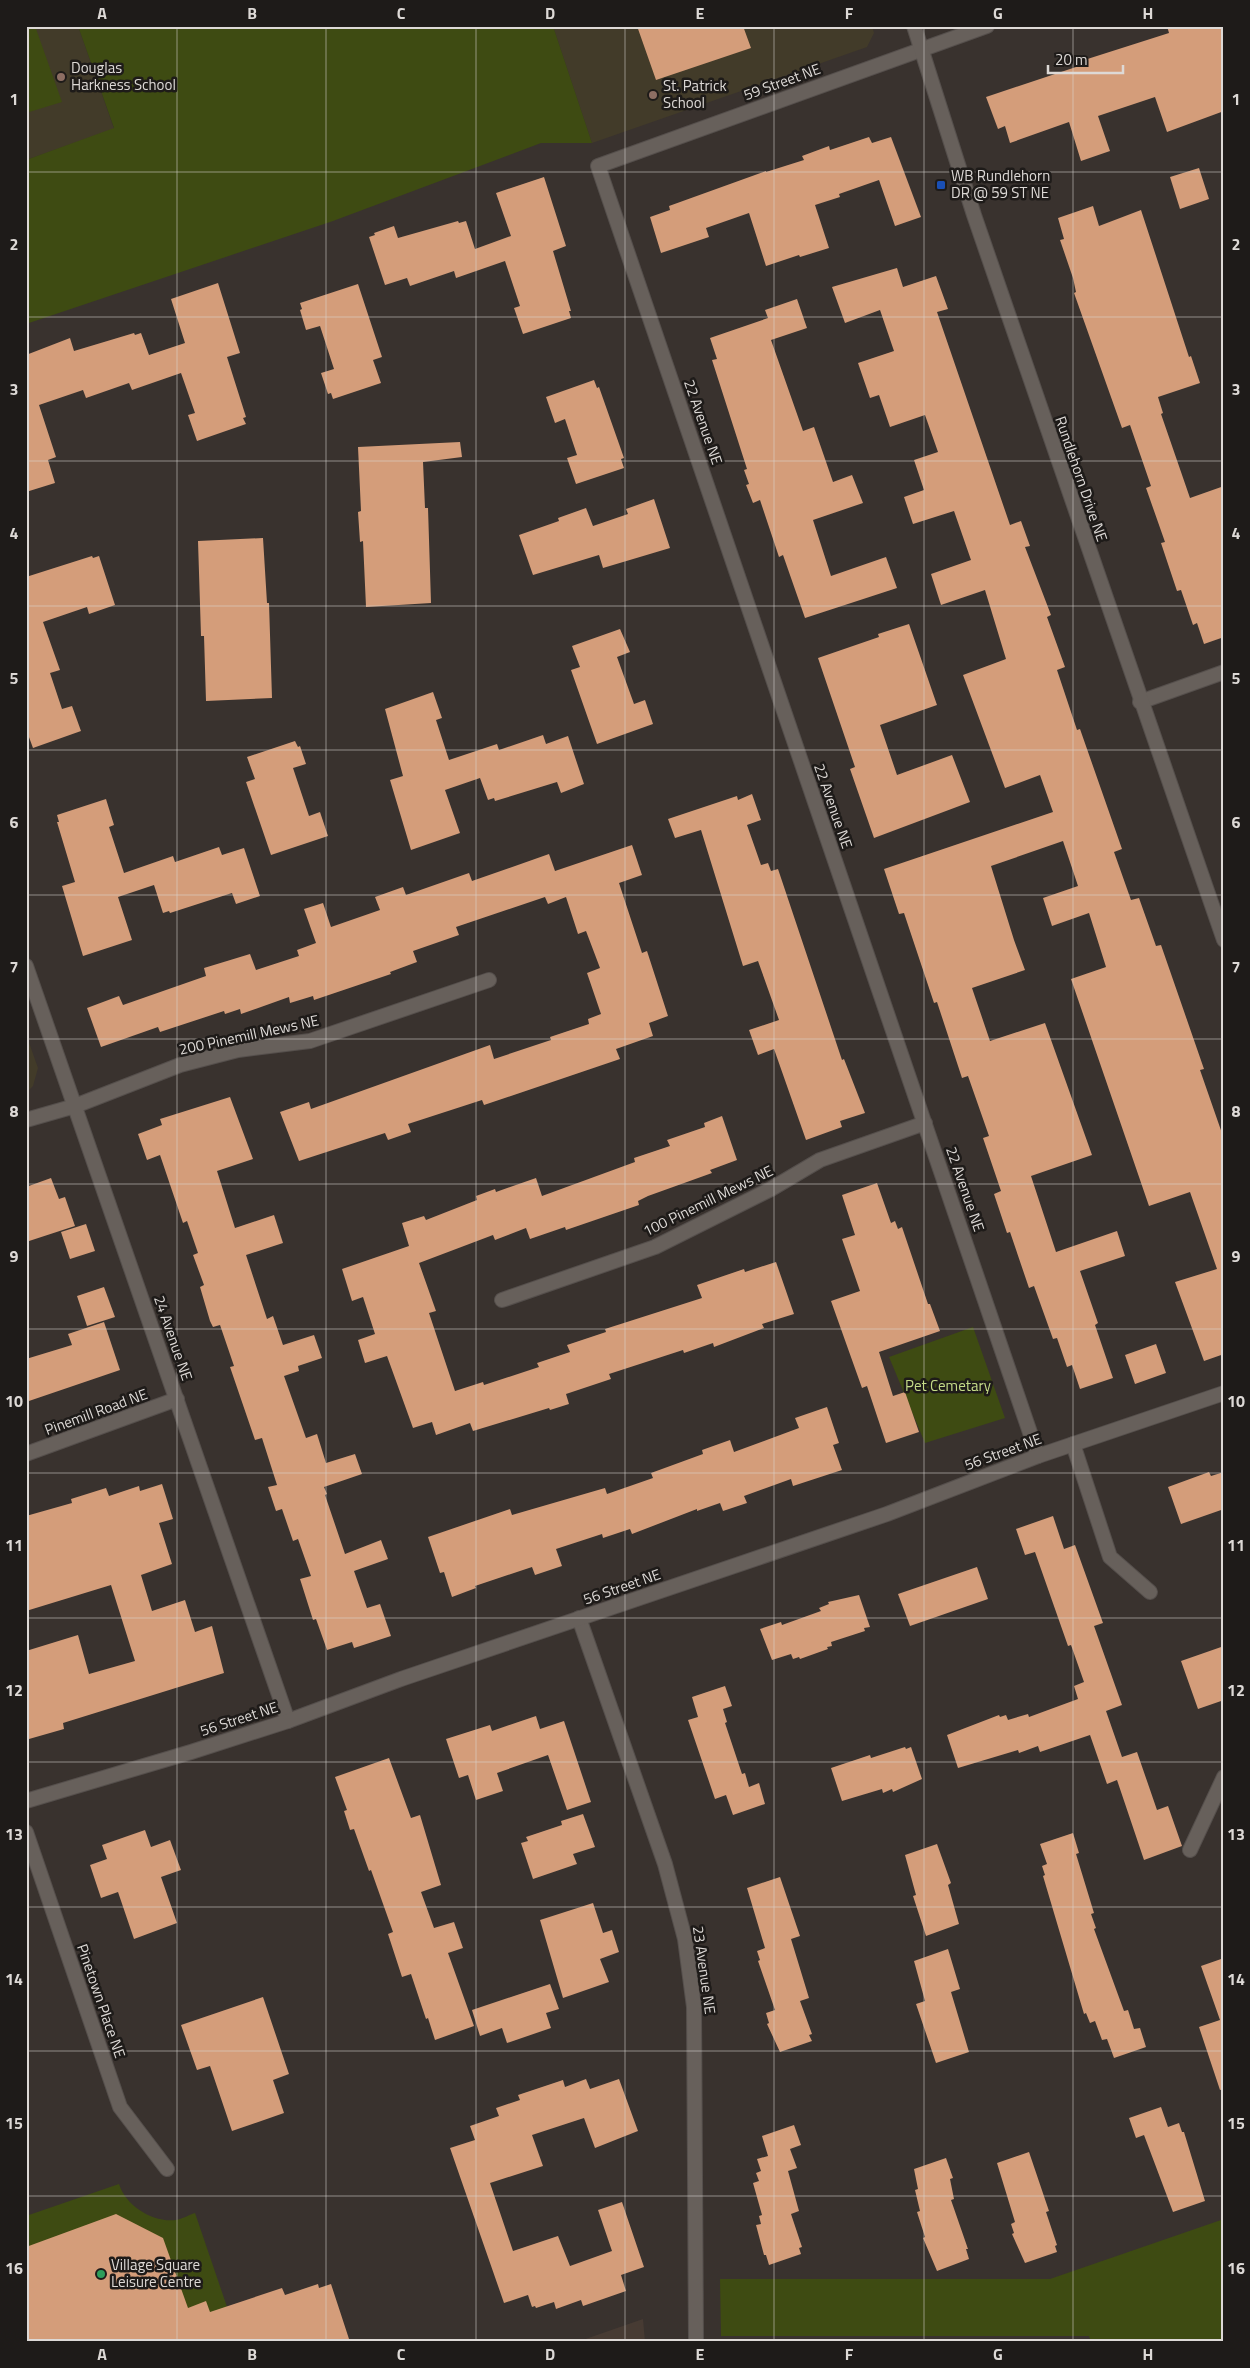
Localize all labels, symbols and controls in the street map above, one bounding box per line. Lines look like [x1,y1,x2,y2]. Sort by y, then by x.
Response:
text: A [97,1,107,25]
text: B [247,1,257,25]
text: C [397,1,406,25]
text: D [545,1,555,25]
text: E [696,1,705,25]
text: F [845,1,854,25]
text: G [993,1,1003,25]
text: H [1143,1,1153,25]
scale bar [1048,42,1122,74]
text: 20 m [1055,48,1088,71]
place label: Douglas Harkness School [71,56,176,96]
street label: 59 Street NE [740,57,824,106]
marker: Douglas Harkness School [55,71,67,83]
place label: St. Patrick School [663,74,727,114]
text: 1 [10,87,18,111]
text: 1 [1232,87,1240,111]
marker: St. Patrick School [647,89,659,101]
place label: WB Rundlehorn DR @ 59 ST NE [951,164,1050,204]
marker: WB Rundlehorn DR @ 59 ST NE [935,179,947,191]
text: 2 [10,232,18,256]
text: 2 [1232,232,1240,256]
street label: 22 Avenue NE [678,376,729,468]
text: 3 [10,377,18,401]
text: 3 [1232,377,1240,401]
street label: Rundlehorn Drive NE [1049,413,1114,545]
text: 4 [10,521,19,545]
text: 4 [1232,521,1241,545]
text: 5 [10,666,19,690]
text: 5 [1232,666,1241,690]
street label: 22 Avenue NE [808,760,859,852]
text: 6 [10,810,19,834]
text: 6 [1232,810,1241,834]
text: 7 [10,955,18,979]
text: 7 [1232,955,1240,979]
street label: 200 Pinemill Mews NE [177,1008,321,1061]
text: 8 [10,1099,19,1123]
text: 8 [1232,1099,1241,1123]
street label: 22 Avenue NE [940,1143,991,1235]
street label: 100 Pinemill Mews NE [639,1159,777,1242]
text: 9 [10,1244,19,1268]
text: 9 [1232,1244,1241,1268]
street label: 24 Avenue NE [148,1292,199,1384]
park label: Pet Cemetary [905,1374,991,1397]
street label: Pinemill Road NE [41,1382,151,1441]
text: 10 [5,1389,23,1413]
text: 10 [1227,1389,1245,1413]
street label: 56 Street NE [961,1427,1045,1476]
text: 11 [5,1533,23,1557]
text: 11 [1227,1533,1245,1557]
street label: 56 Street NE [580,1563,664,1611]
text: 12 [5,1678,23,1702]
text: 12 [1227,1678,1245,1702]
street label: 56 Street NE [197,1695,281,1742]
text: 13 [5,1822,23,1846]
text: 13 [1227,1822,1245,1846]
street label: 23 Avenue NE [687,1924,722,2015]
street label: Pinetown Place NE [71,1941,132,2061]
text: 14 [5,1967,23,1991]
text: 14 [1227,1967,1245,1991]
text: 15 [5,2111,23,2135]
text: 15 [1227,2111,1245,2135]
place label: Village Square Leisure Centre [111,2253,201,2293]
text: 16 [5,2256,23,2280]
text: 16 [1227,2256,1245,2280]
marker: Village Square Leisure Centre [95,2268,107,2280]
text: A [97,2342,107,2366]
text: B [247,2342,257,2366]
text: C [397,2342,406,2366]
text: D [545,2342,555,2366]
text: E [696,2342,705,2366]
text: F [845,2342,854,2366]
text: G [993,2342,1003,2366]
text: H [1143,2342,1153,2366]

